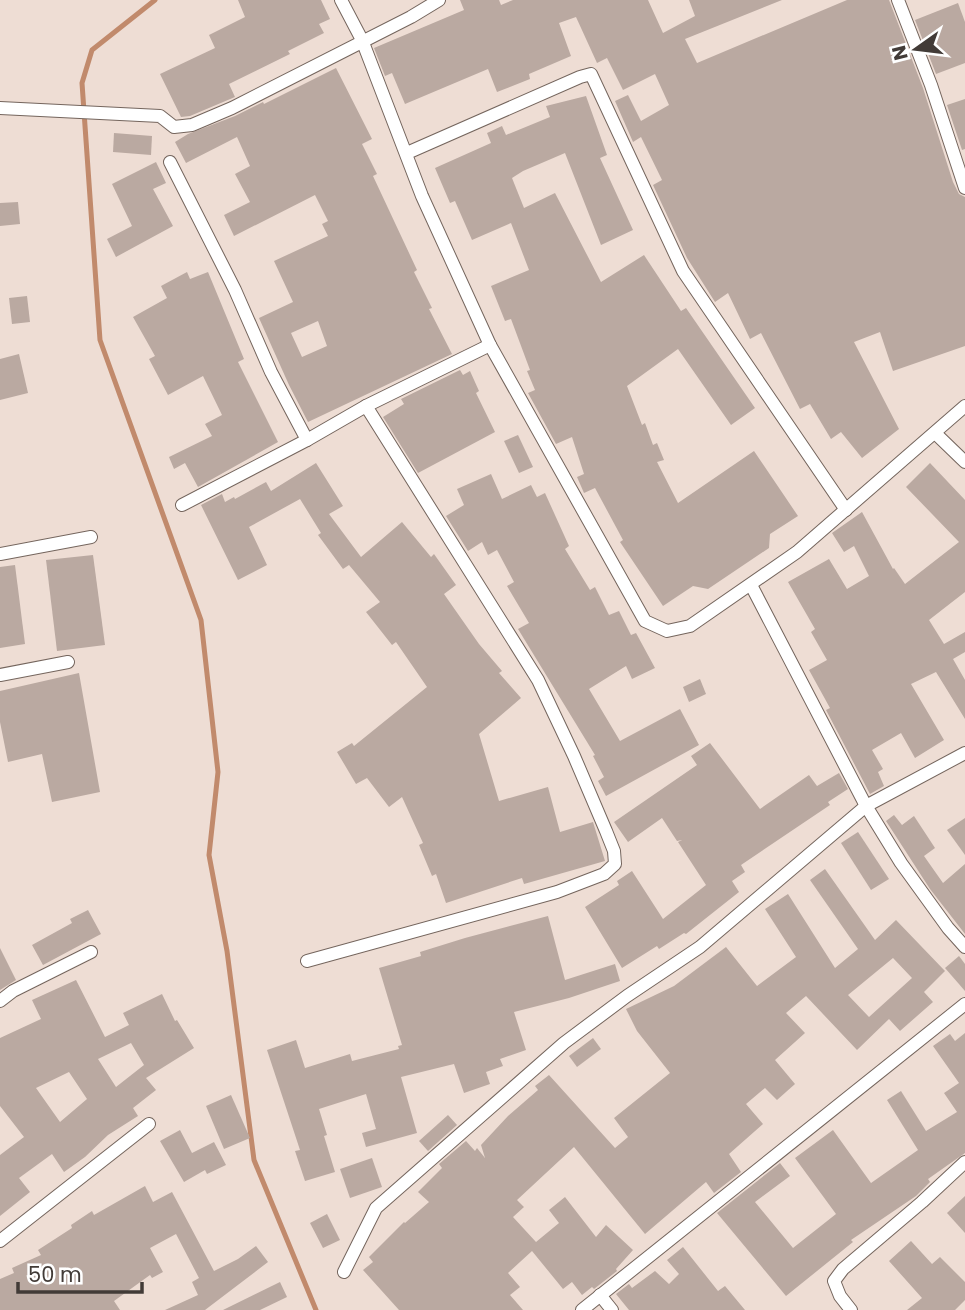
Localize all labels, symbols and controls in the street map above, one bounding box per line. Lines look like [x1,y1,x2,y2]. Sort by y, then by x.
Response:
north arrow [881,14,951,84]
text: N [885,43,915,63]
scale bar [18,1250,142,1294]
text: 50 m [28,1260,82,1289]

